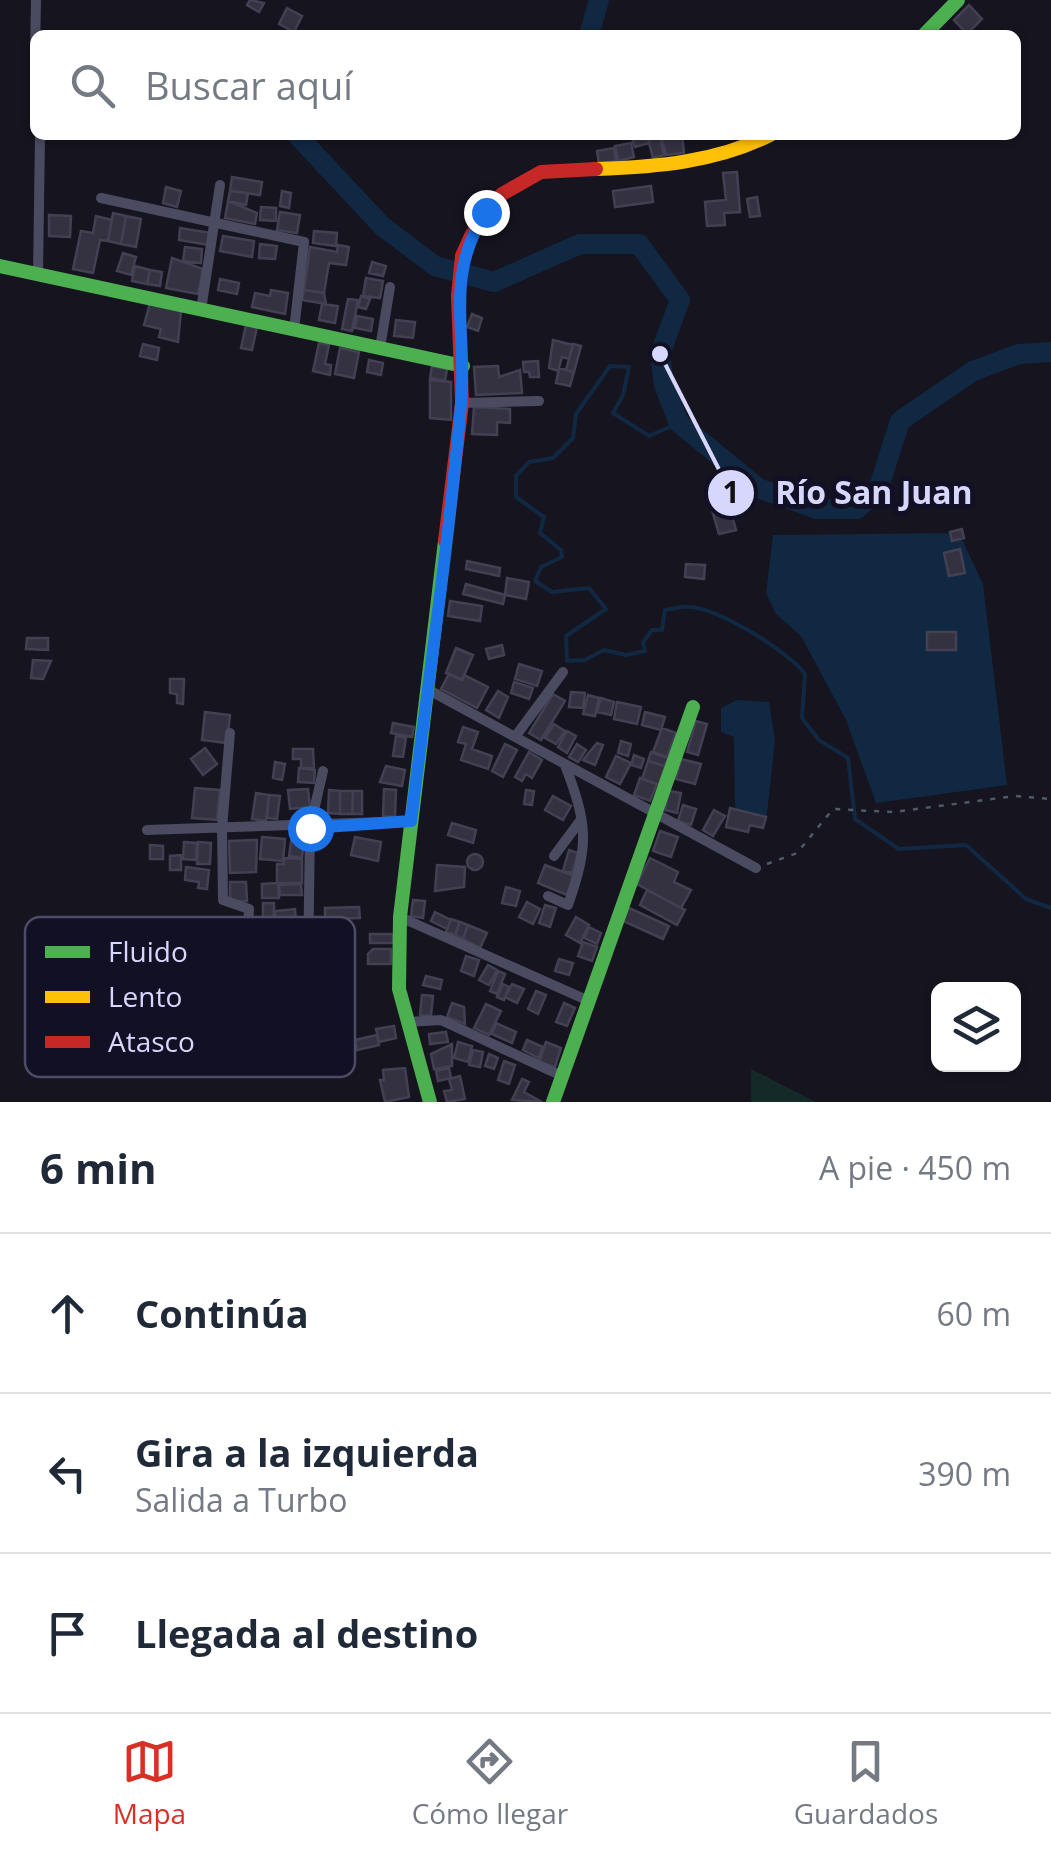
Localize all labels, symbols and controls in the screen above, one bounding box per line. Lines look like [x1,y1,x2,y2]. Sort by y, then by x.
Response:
search box [30,30,1021,140]
icon: search [65,58,120,113]
text: Buscar aquí [145,59,353,111]
route end [464,190,510,236]
callout: Río San Juan [706,462,993,524]
text: Río San Juan [775,470,973,513]
text: 1 [722,471,740,512]
route start [288,806,334,852]
legend [25,917,355,1077]
text: Fluido [108,932,188,970]
text: Lento [108,977,182,1015]
map controls [931,982,1021,1072]
button: layers [931,982,1021,1072]
text: Atasco [108,1022,195,1060]
text: 6 min [40,1139,157,1196]
text: A pie · 450 m [819,1146,1011,1189]
icon: ahead [40,1286,95,1341]
text: Continúa [135,1287,309,1339]
text: 60 m [936,1292,1011,1335]
text: Gira a la izquierda [135,1426,479,1478]
icon: left [40,1446,95,1501]
text: 390 m [918,1452,1011,1495]
text: Salida a Turbo [135,1478,347,1521]
icon: arrive [40,1606,95,1661]
text: Llegada al destino [135,1607,478,1659]
tab: Mapa [113,1734,186,1832]
tab: Cómo llegar [412,1734,568,1832]
tab: Guardados [794,1734,938,1832]

